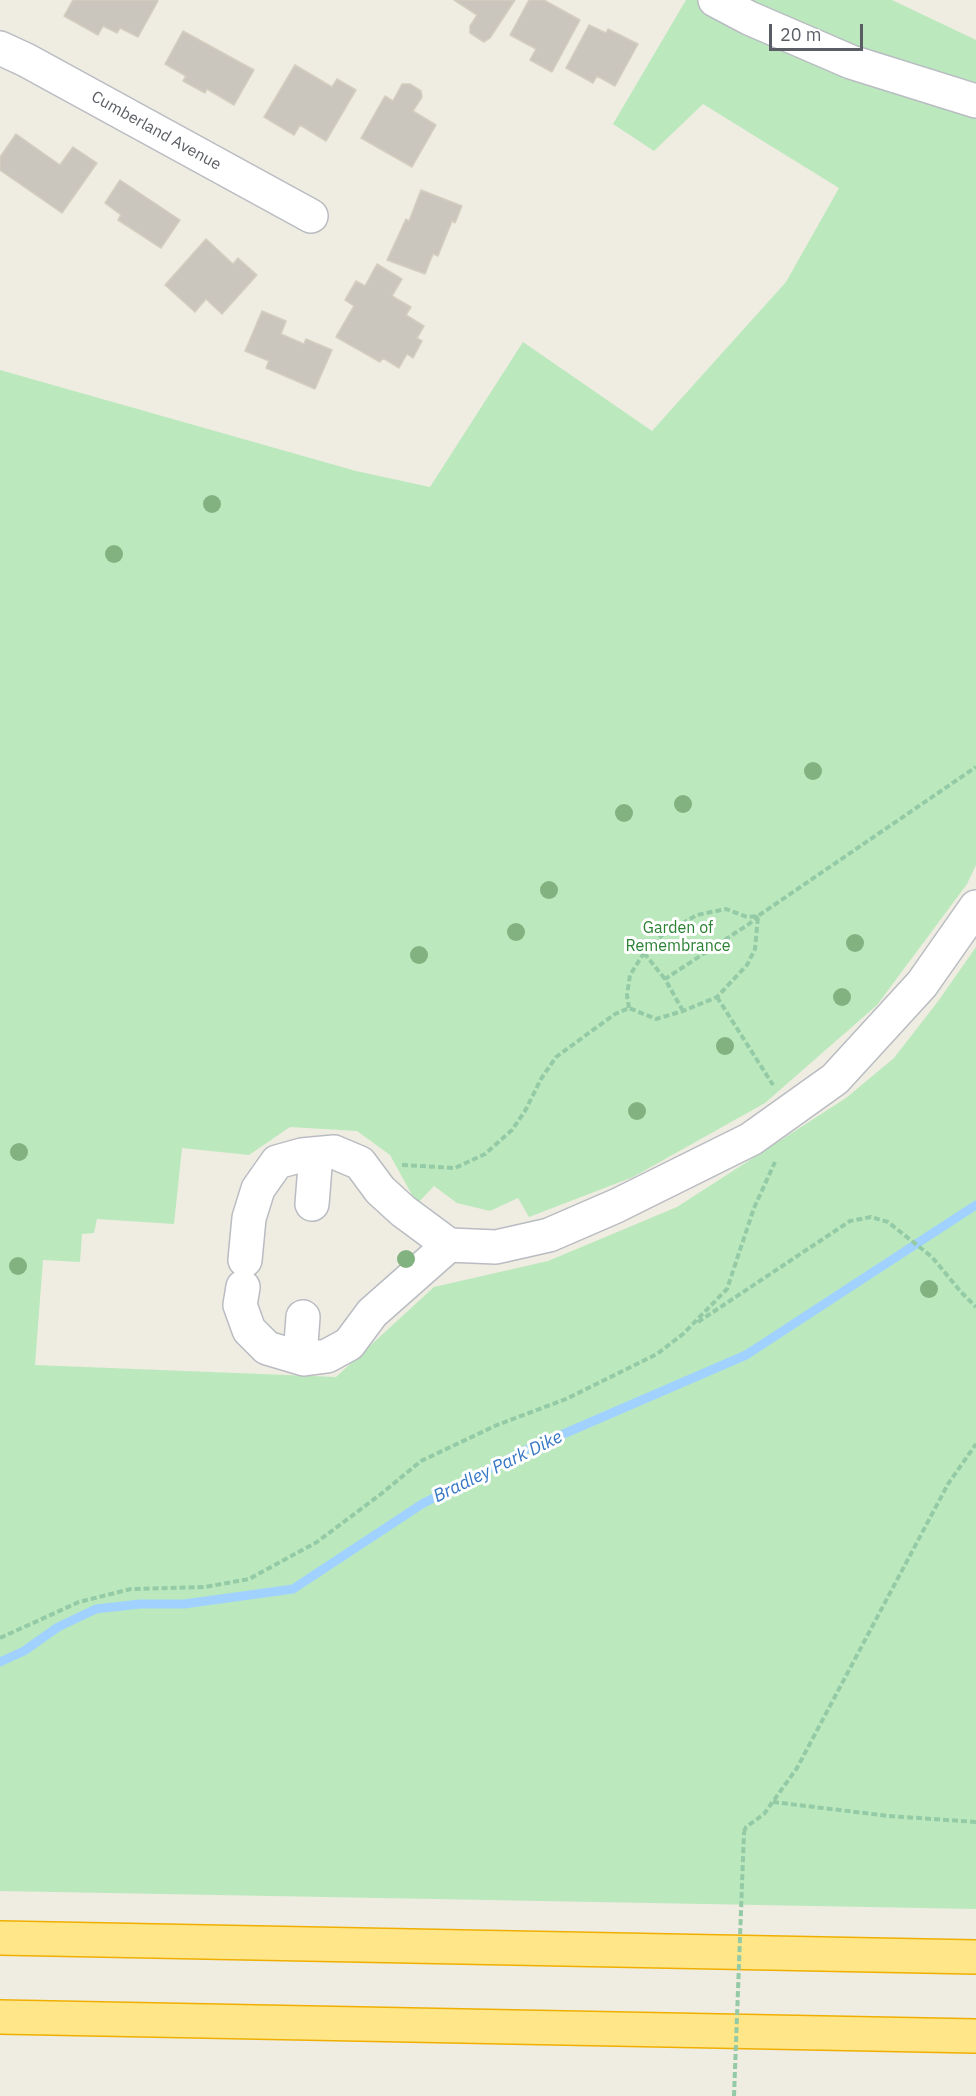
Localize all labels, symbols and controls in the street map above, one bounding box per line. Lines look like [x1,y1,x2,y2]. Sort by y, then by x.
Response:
scale bar [772,12,866,50]
text: 20 m [780,23,822,46]
street label: Cumberland Avenue [88,87,224,175]
park label: Garden of Remembrance [626,918,730,956]
water label: Bradley Park Dike [430,1426,566,1508]

